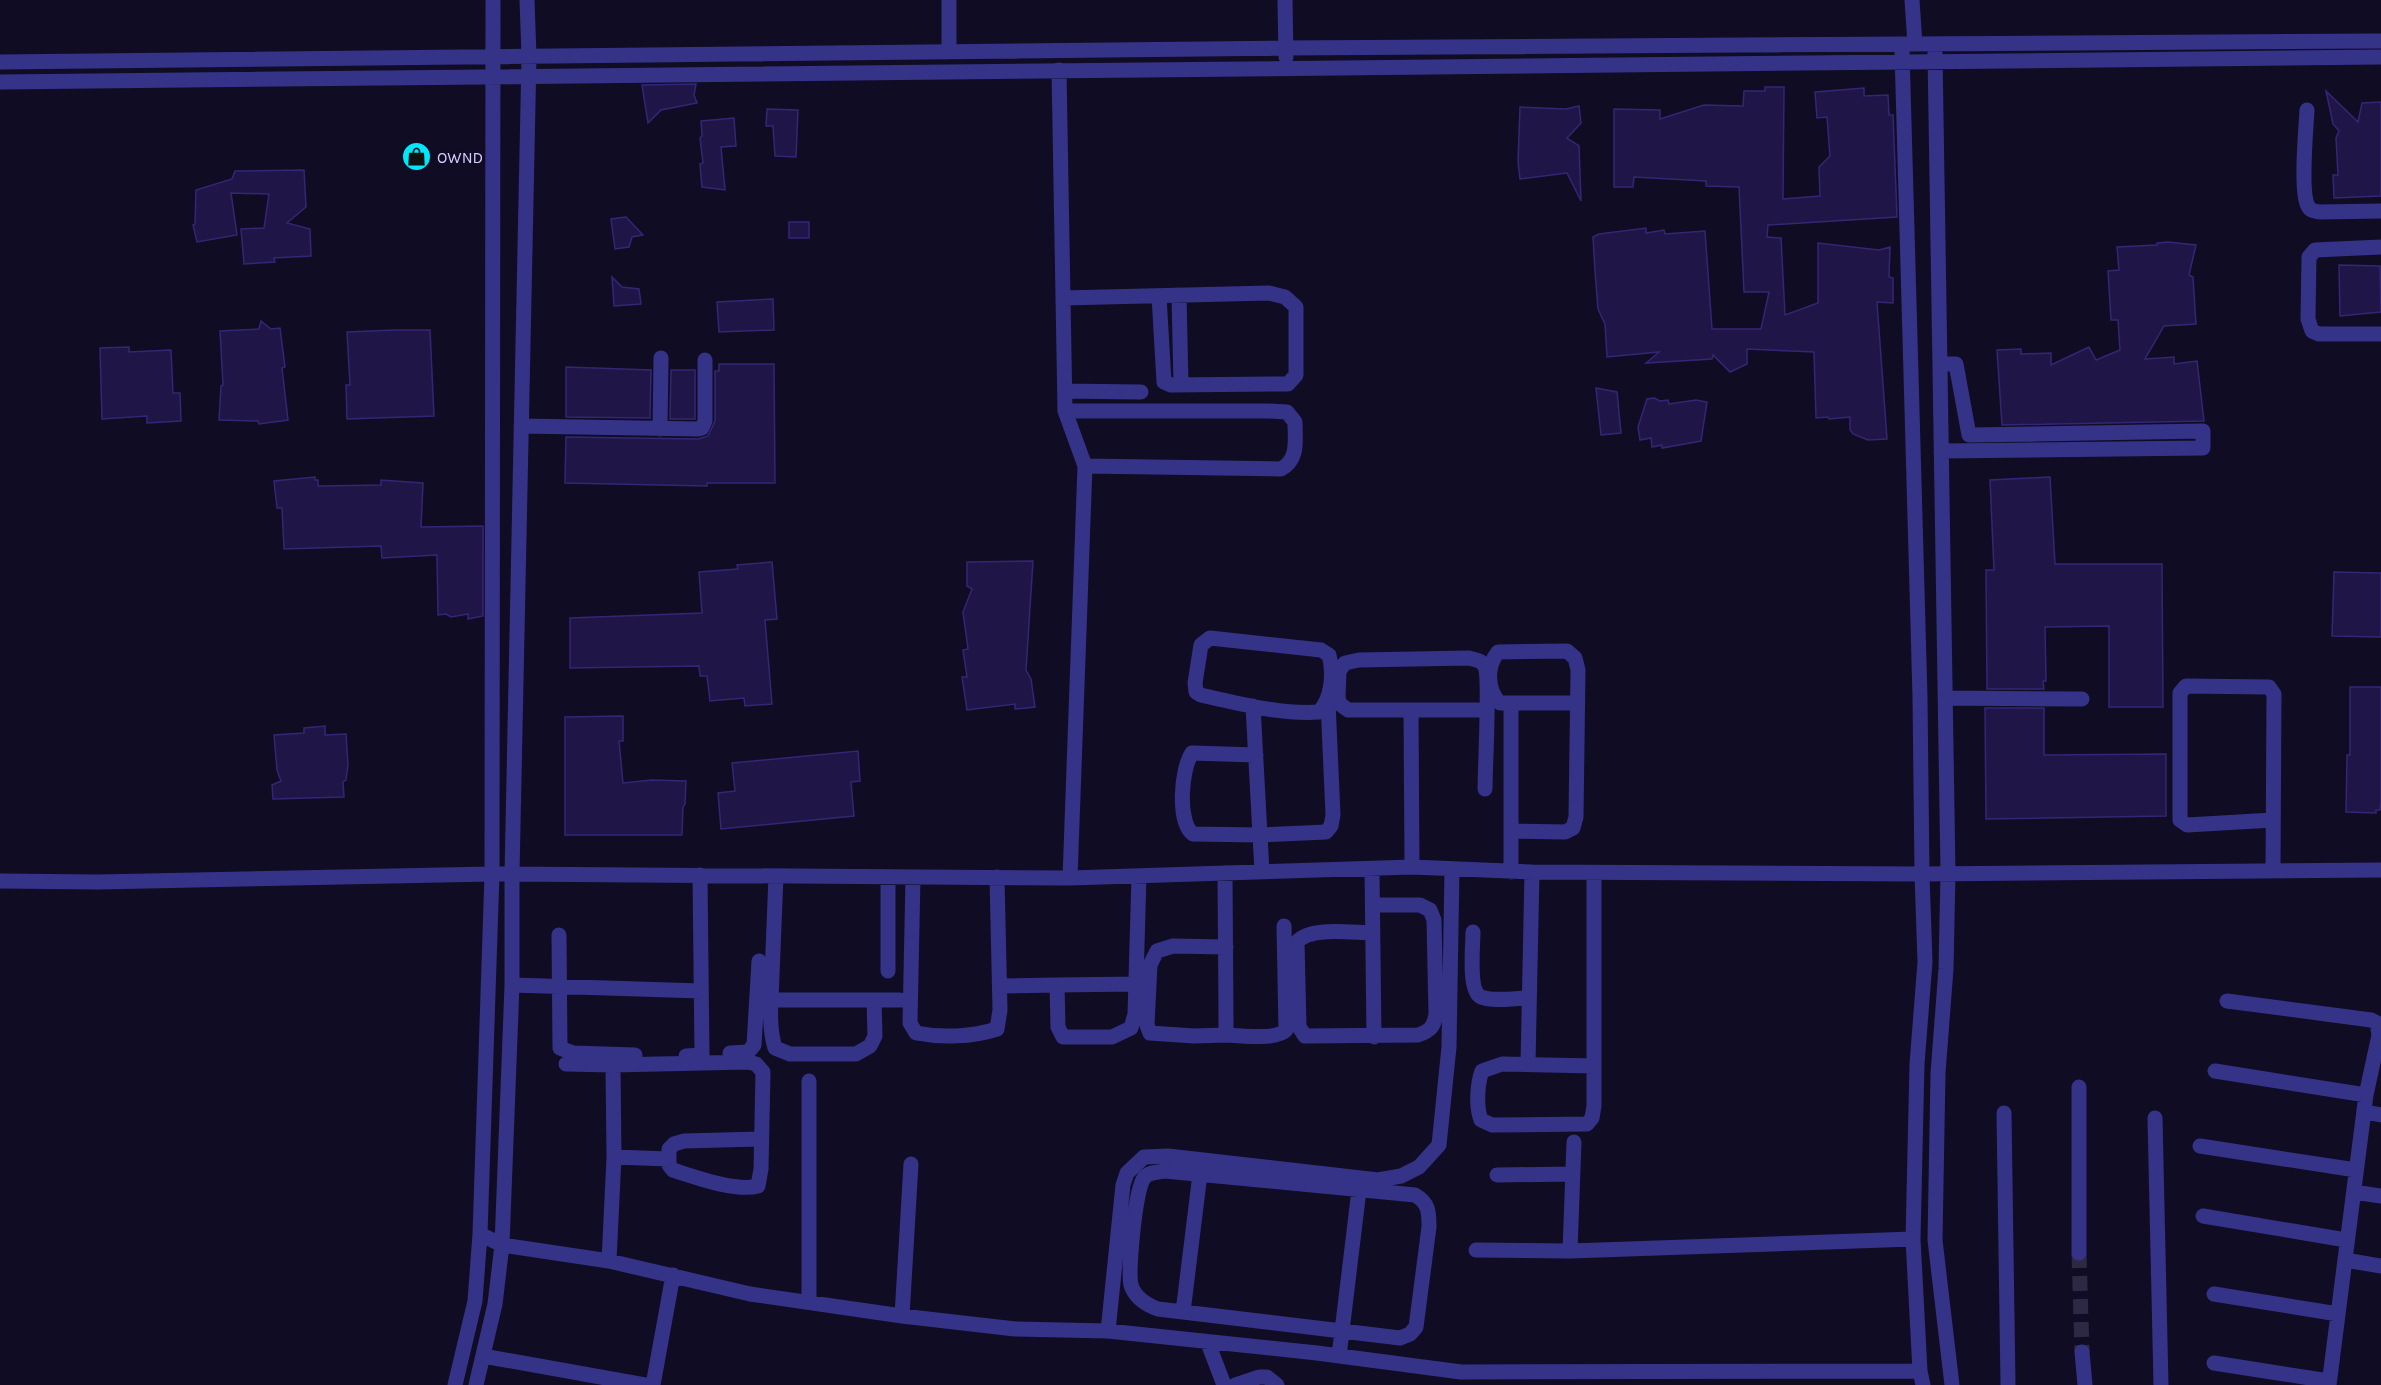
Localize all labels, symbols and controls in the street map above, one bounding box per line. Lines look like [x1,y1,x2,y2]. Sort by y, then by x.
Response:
shop icon: OWND [400,141,432,173]
place label: OWND [437,148,483,167]

